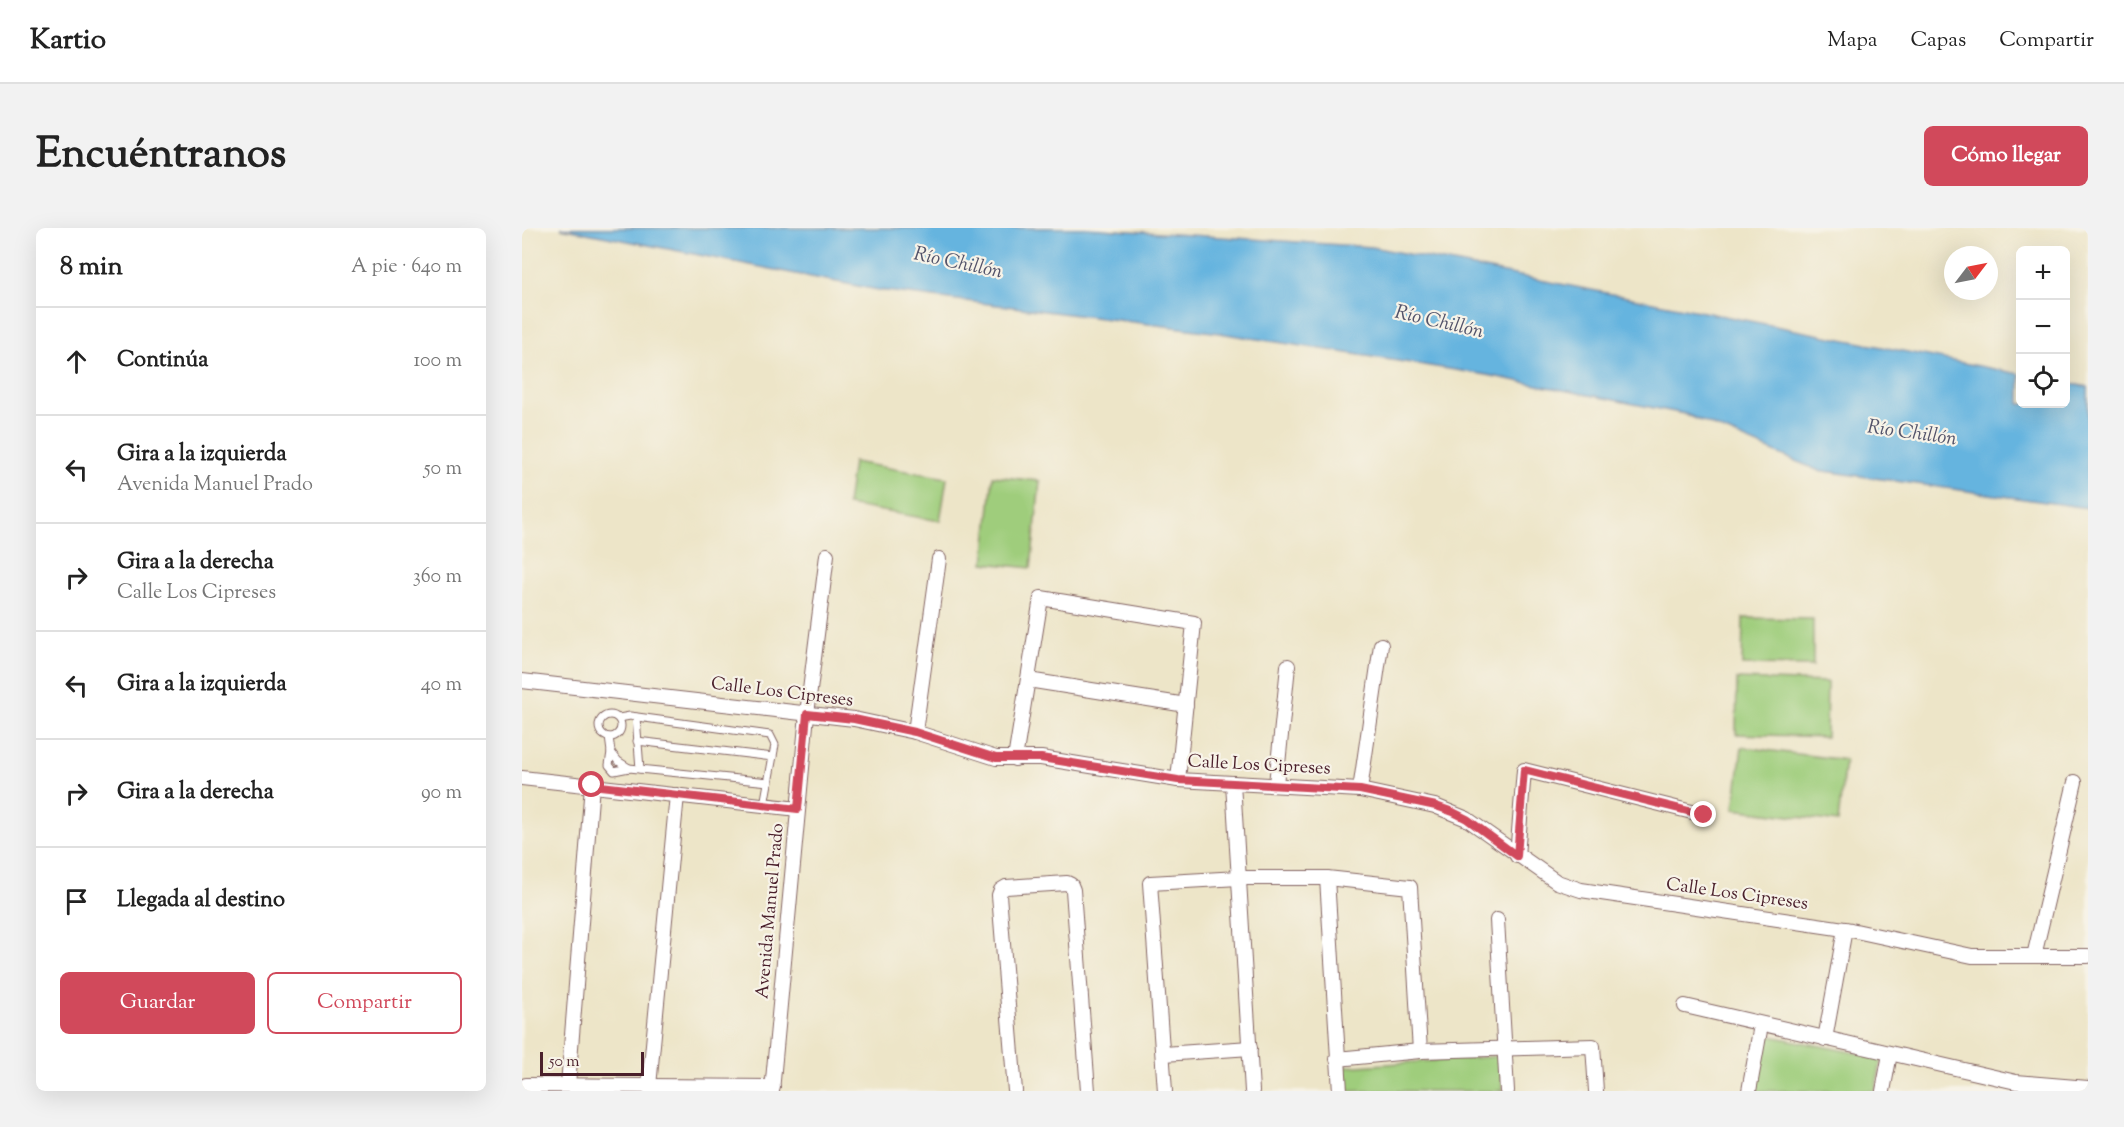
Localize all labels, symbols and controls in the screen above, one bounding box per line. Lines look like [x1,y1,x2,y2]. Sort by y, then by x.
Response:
text: Kartio [30,21,106,61]
text: Mapa [1827,26,1877,56]
text: Capas [1910,26,1966,56]
text: Compartir [1999,26,2094,56]
text: Encuéntranos [36,126,286,186]
button: Cómo llegar [1924,126,2088,186]
water label: Río Chillón [911,240,1006,288]
north arrow [1944,246,1998,300]
map controls [2016,246,2070,408]
button: + [2016,246,2070,300]
text: 8 min [60,249,123,286]
text: A pie · 640 m [351,253,462,282]
water label: Río Chillón [1392,299,1487,347]
button: − [2016,300,2070,354]
icon: ahead [60,345,93,378]
text: Continúa [117,345,208,377]
text: 100 m [413,347,462,376]
button: locate [2016,354,2070,408]
water label: Río Chillón [1865,413,1959,455]
text: Gira a la izquierda [117,439,287,471]
icon: left [60,453,93,486]
text: 50 m [424,455,462,484]
text: Avenida Manuel Prado [117,471,313,500]
text: Gira a la derecha [117,547,274,579]
icon: right [60,561,93,594]
text: 360 m [413,563,462,592]
text: Calle Los Cipreses [117,579,276,608]
icon: left [60,669,93,702]
text: Gira a la izquierda [117,669,287,701]
text: 40 m [421,671,462,700]
street label: Calle Los Cipreses [709,671,855,715]
street label: Calle Los Cipreses [1187,749,1331,783]
route start [578,771,604,797]
icon: right [60,777,93,810]
text: Gira a la derecha [117,777,274,809]
text: 90 m [421,779,462,808]
route end [1690,801,1716,827]
street label: Avenida Manuel Prado [750,822,792,1000]
street label: Calle Los Cipreses [1664,872,1810,918]
icon: arrive [60,885,93,918]
text: Llegada al destino [117,885,285,917]
button: Guardar [60,972,255,1034]
button: Compartir [267,972,462,1034]
scale bar [540,1049,644,1076]
text: 50 m [549,1051,580,1074]

